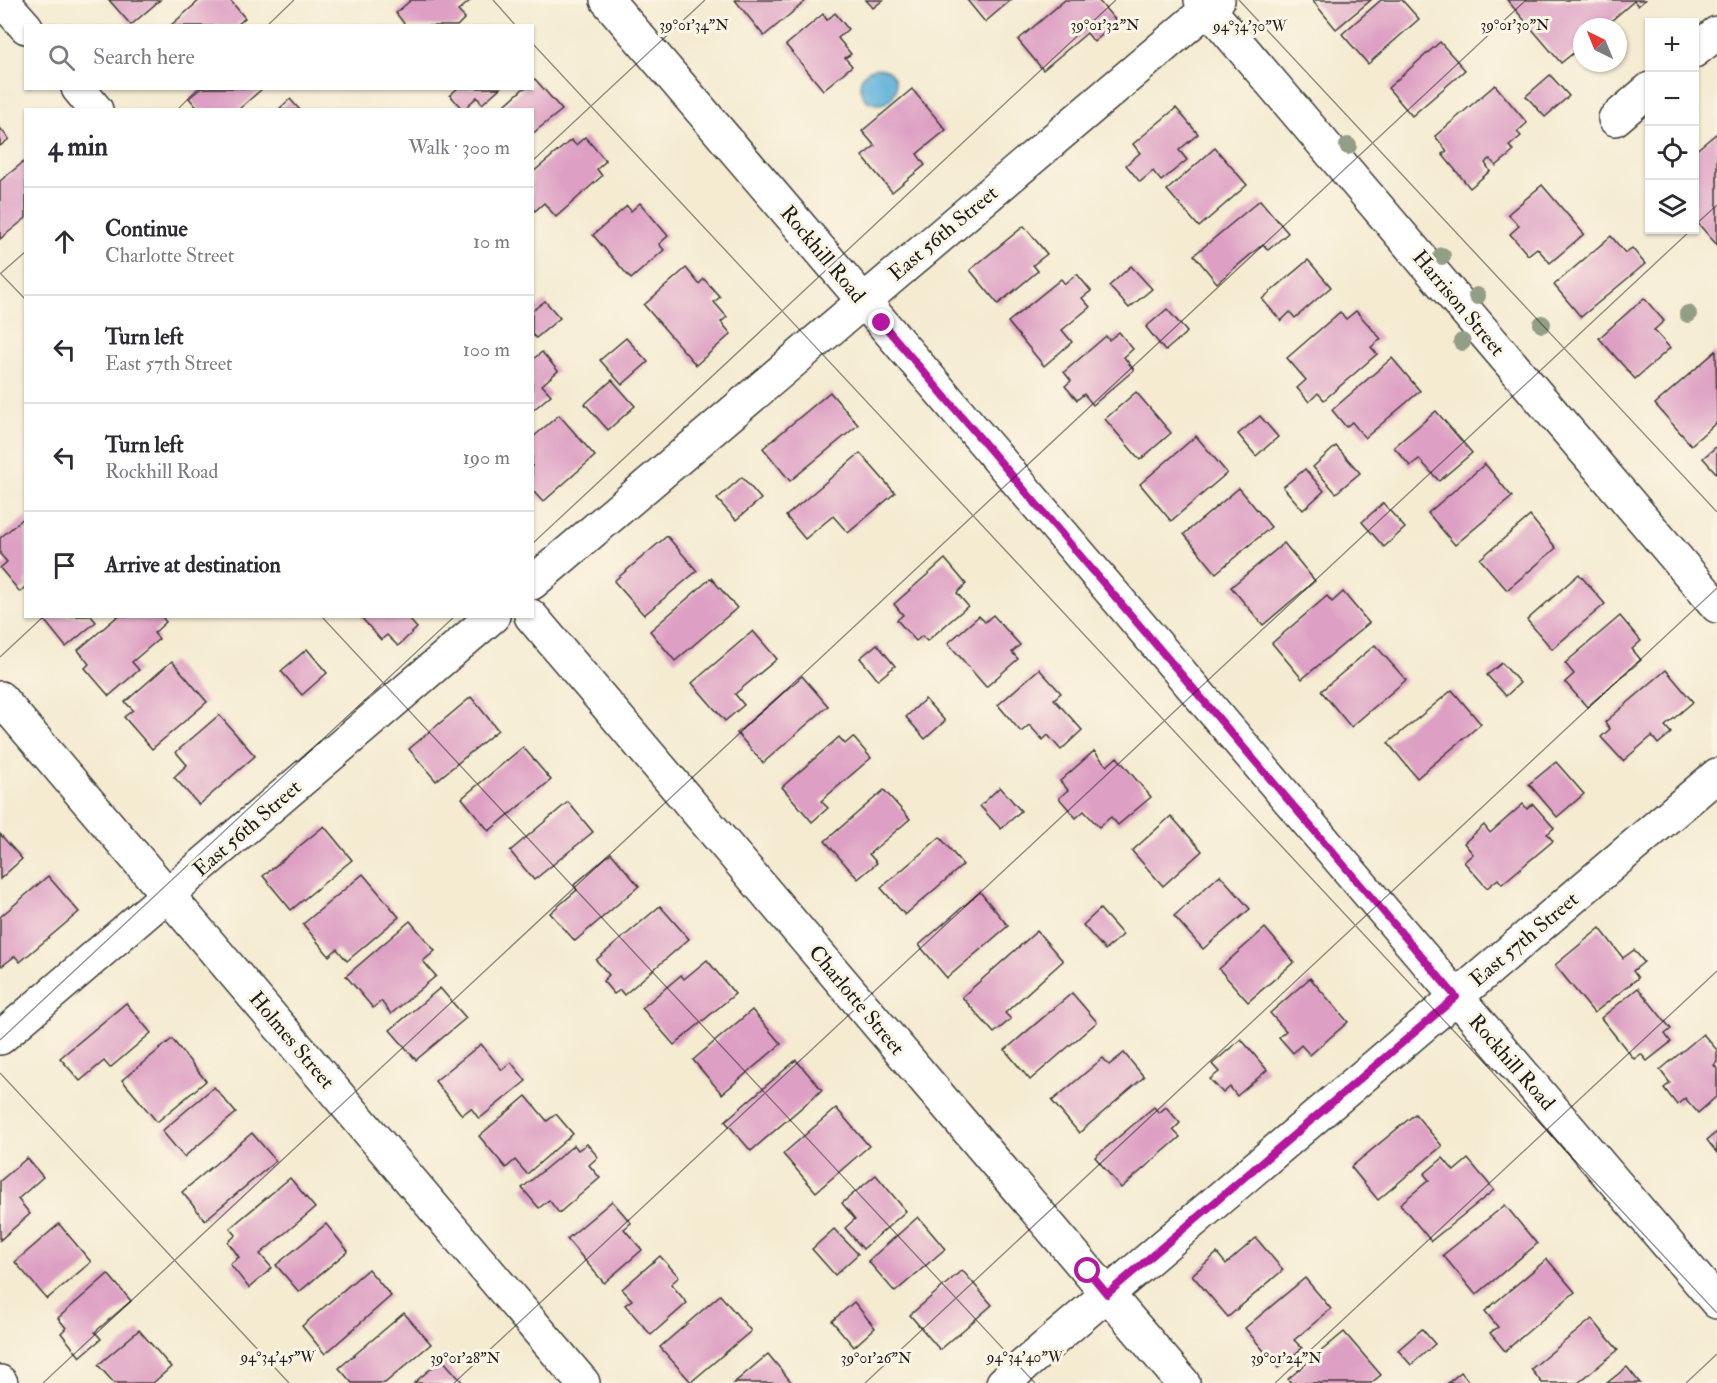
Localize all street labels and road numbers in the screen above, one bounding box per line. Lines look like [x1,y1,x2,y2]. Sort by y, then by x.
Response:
street label: East 56th Street [883,180,1004,287]
street label: Rockhill Road [774,200,872,309]
street label: Harrison Street [1406,245,1511,362]
street label: East 56th Street [188,774,307,883]
street label: East 57th Street [1464,886,1584,993]
street label: Charlotte Street [803,940,911,1061]
street label: Holmes Street [243,986,341,1095]
street label: Rockhill Road [1462,1009,1561,1117]

